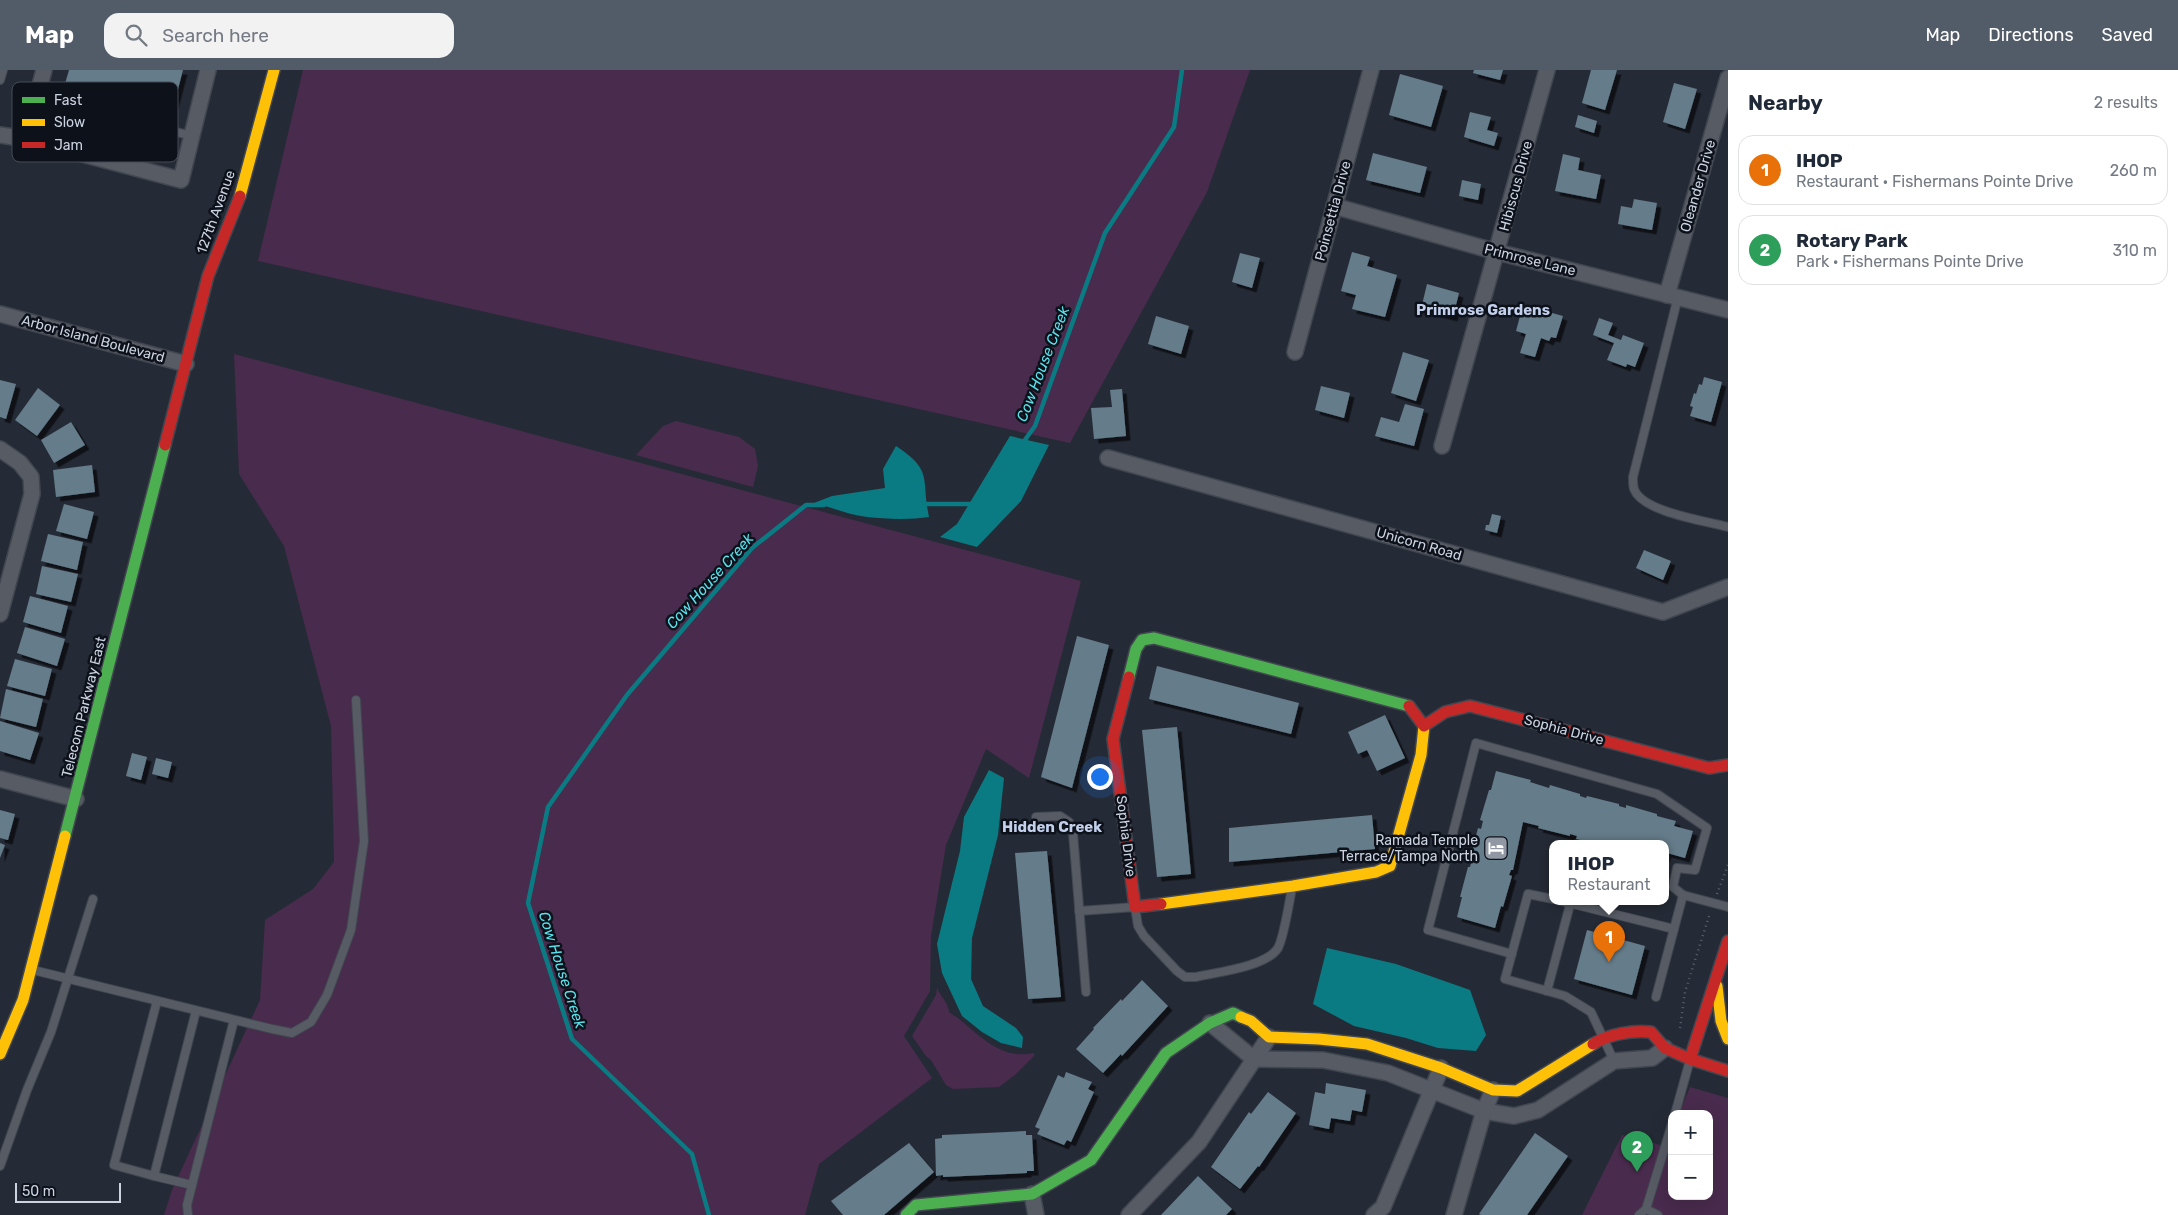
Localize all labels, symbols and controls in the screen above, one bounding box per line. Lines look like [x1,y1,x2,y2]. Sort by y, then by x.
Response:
search box [104,13,454,58]
text: Map [25,21,74,49]
icon: search [122,21,150,49]
text: Search here [162,24,269,47]
text: Map [1925,24,1960,46]
text: Directions [1988,24,2074,46]
text: Saved [2102,24,2153,46]
legend [12,82,178,162]
text: Nearby [1748,90,1823,115]
text: Fast [54,92,83,109]
text: 2 results [2094,93,2158,112]
text: Slow [54,114,85,131]
text: Jam [54,137,83,154]
street label: Oleander Drive [1677,138,1719,234]
street label: Hibiscus Drive [1496,139,1536,233]
text: IHOP [1796,149,1843,172]
street label: Poinsettia Drive [1311,159,1355,263]
text: 1 [1761,161,1769,180]
text: 260 m [2110,161,2157,180]
street label: 127th Avenue [193,168,239,256]
text: Restaurant · Fishermans Pointe Drive [1796,172,2073,191]
text: Rotary Park [1796,229,1908,252]
street label: Primrose Lane [1482,240,1578,280]
text: 2 [1760,241,1770,260]
text: 310 m [2113,241,2157,260]
text: Park · Fishermans Pointe Drive [1796,252,2024,271]
district label: Primrose Gardens [1416,301,1550,319]
water label: Cow House Creek [1013,304,1073,424]
street label: Arbor Island Boulevard [20,312,166,366]
street label: Unicorn Road [1374,524,1464,564]
water label: Cow House Creek [662,529,758,632]
street label: Telecom Parkway East [58,634,110,779]
street label: Sophia Drive [1522,711,1606,749]
your location [1087,764,1113,790]
street label: Sophia Drive [1113,794,1139,878]
district label: Hidden Creek [1002,818,1102,836]
place label: Ramada Temple Terrace/Tampa North [1339,832,1478,865]
hotel icon: Ramada Temple Terrace/Tampa North [1483,835,1509,861]
popup [1549,840,1669,905]
text: IHOP [1568,852,1614,875]
text: Restaurant [1568,875,1650,894]
water label: Cow House Creek [535,909,589,1031]
pin: 1 [1593,921,1625,962]
map controls [1668,1110,1713,1200]
button: + [1668,1110,1713,1155]
pin: 2 [1621,1131,1653,1172]
button: − [1668,1155,1713,1200]
scale bar [15,1180,121,1203]
text: 50 m [22,1183,55,1200]

